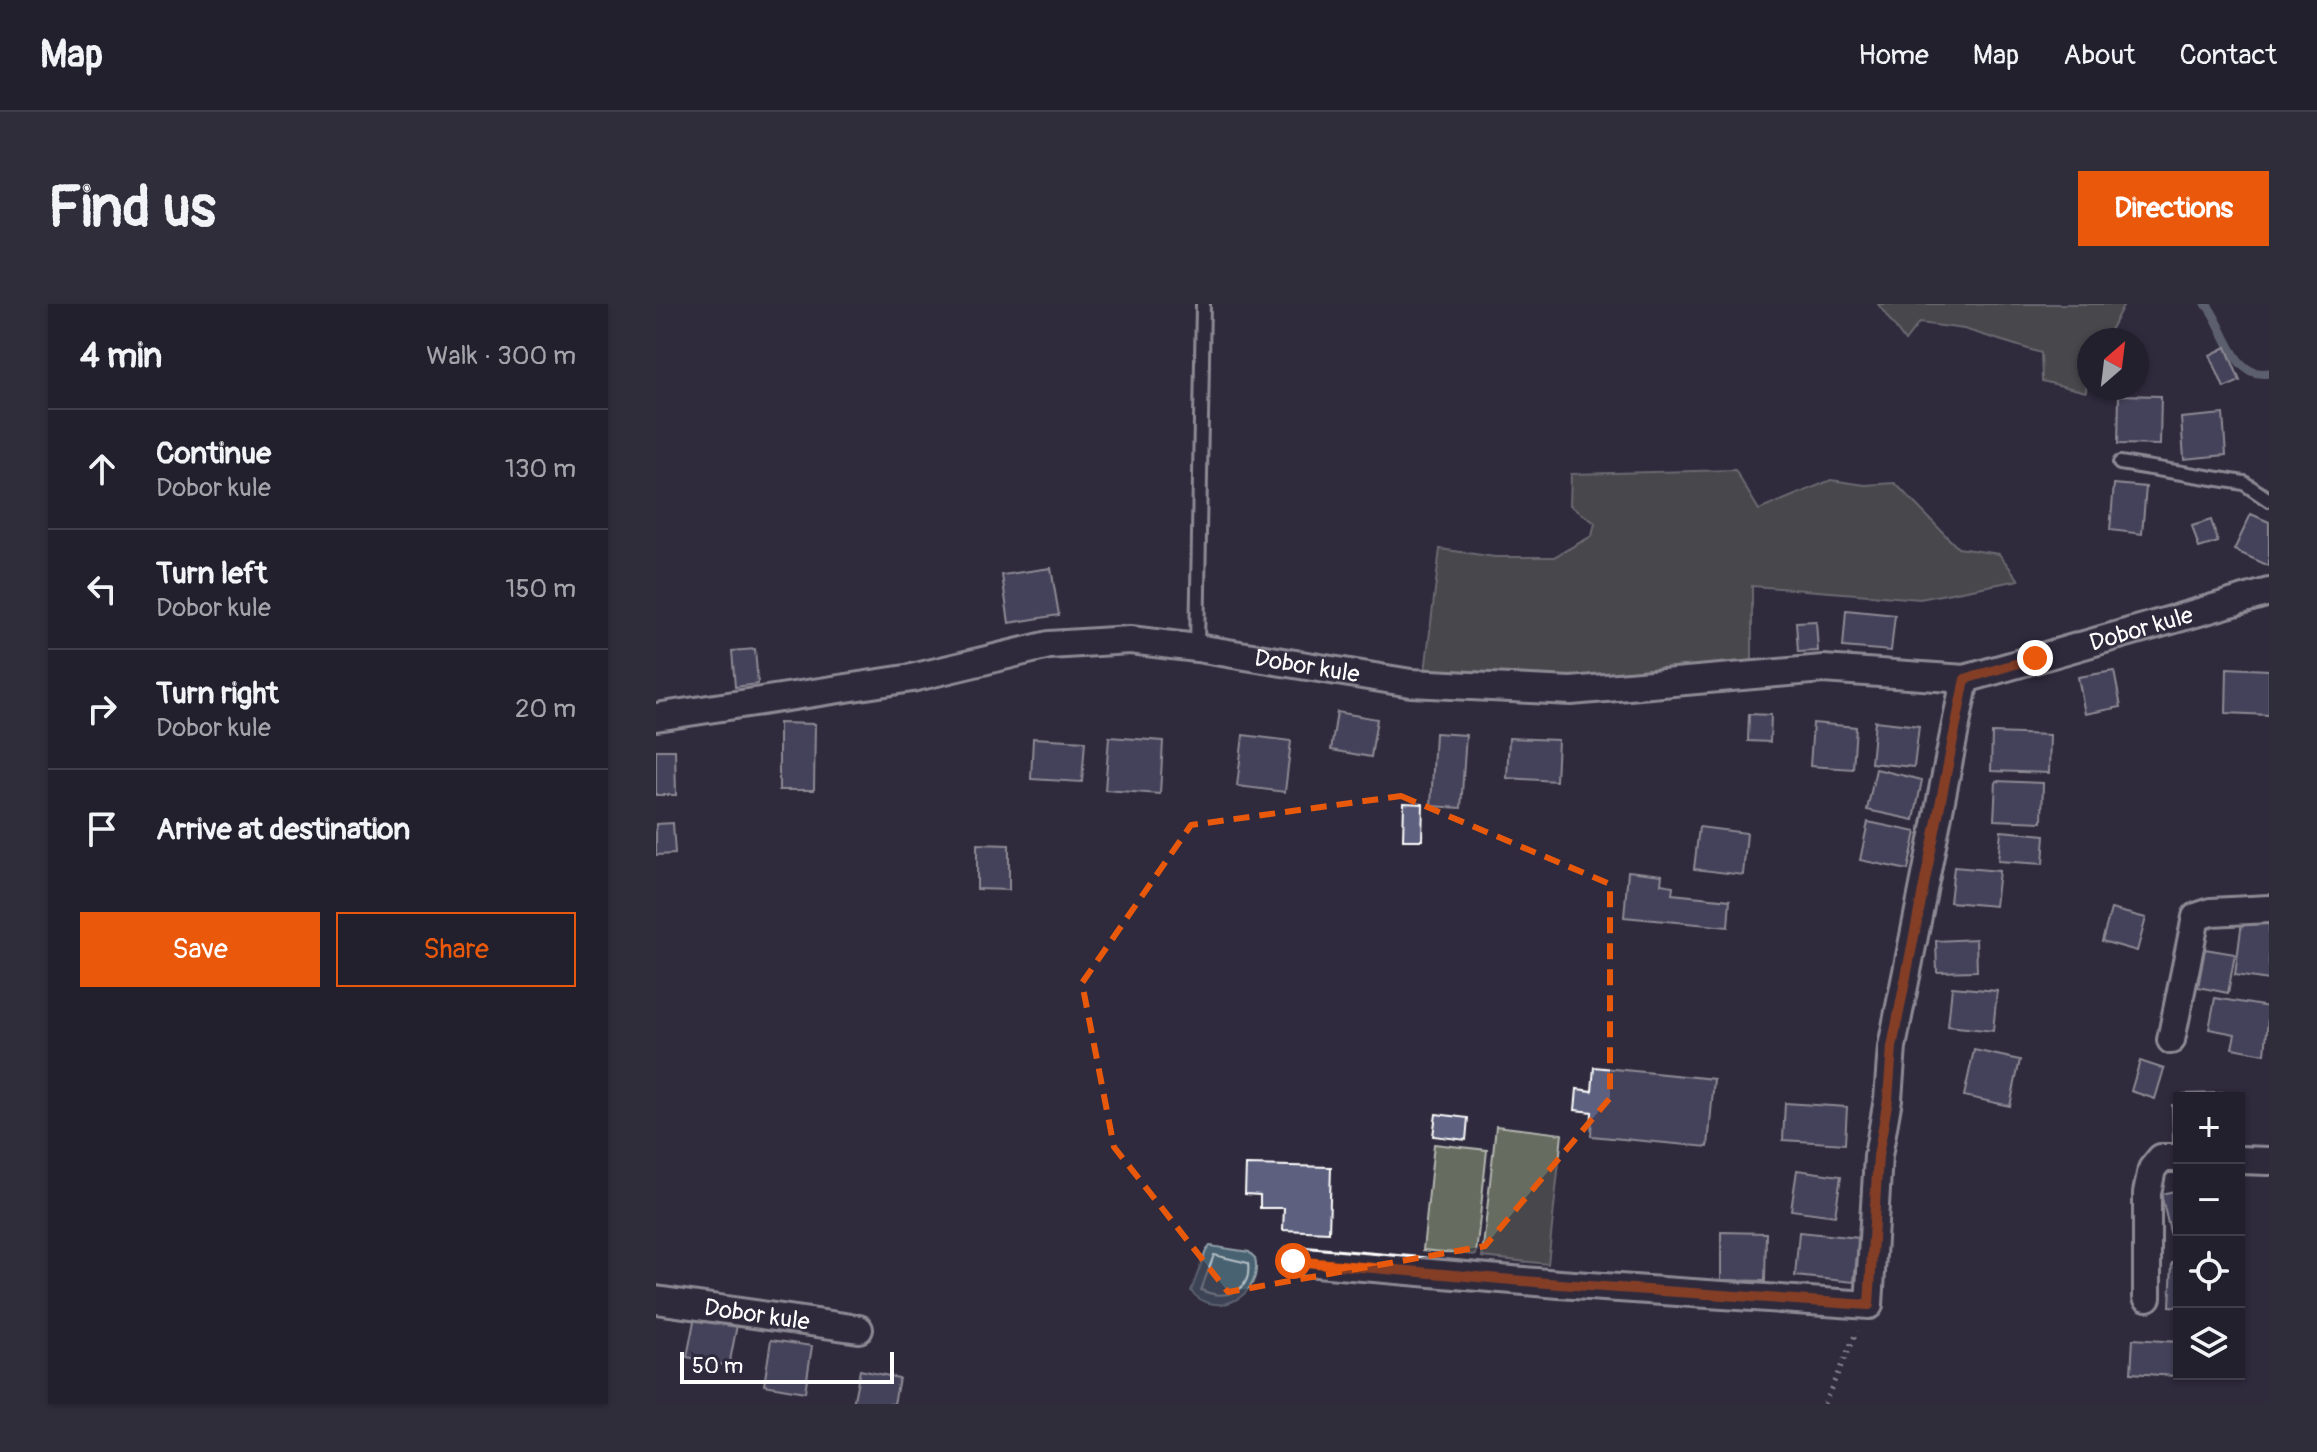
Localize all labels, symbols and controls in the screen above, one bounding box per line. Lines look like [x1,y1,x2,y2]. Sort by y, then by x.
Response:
text: Map [40,31,103,79]
text: Home [1858,38,1929,73]
text: Map [1973,38,2019,73]
text: About [2063,38,2136,73]
text: Contact [2180,38,2277,73]
button: Directions [2078,171,2269,246]
text: Find us [48,174,216,243]
north arrow [2077,328,2149,400]
text: 4 min [80,335,162,378]
text: Walk · 300 m [426,340,576,372]
text: Continue [156,435,271,472]
icon: ahead [80,447,124,491]
text: 130 m [505,453,576,485]
text: Dobor kule [156,472,271,504]
text: Turn left [156,555,267,592]
icon: left [80,567,124,611]
text: 150 m [505,573,576,605]
text: Dobor kule [156,592,271,624]
street label: Dobor kule [2086,601,2196,658]
route end [2017,640,2053,676]
street label: Dobor kule [1252,644,1362,689]
text: Turn right [156,675,279,712]
icon: right [80,687,124,731]
text: 20 m [515,693,576,725]
text: Dobor kule [156,712,271,744]
icon: arrive [80,807,124,851]
text: Arrive at destination [156,811,410,848]
button: Save [80,912,320,987]
button: Share [336,912,576,987]
map controls [2173,1092,2245,1380]
button: + [2173,1092,2245,1164]
button: − [2173,1164,2245,1236]
button: locate [2173,1236,2245,1308]
route start [1275,1243,1311,1279]
street label: Dobor kule [702,1293,812,1337]
button: layers [2173,1308,2245,1380]
scale bar [680,1348,894,1384]
text: 50 m [692,1352,743,1380]

